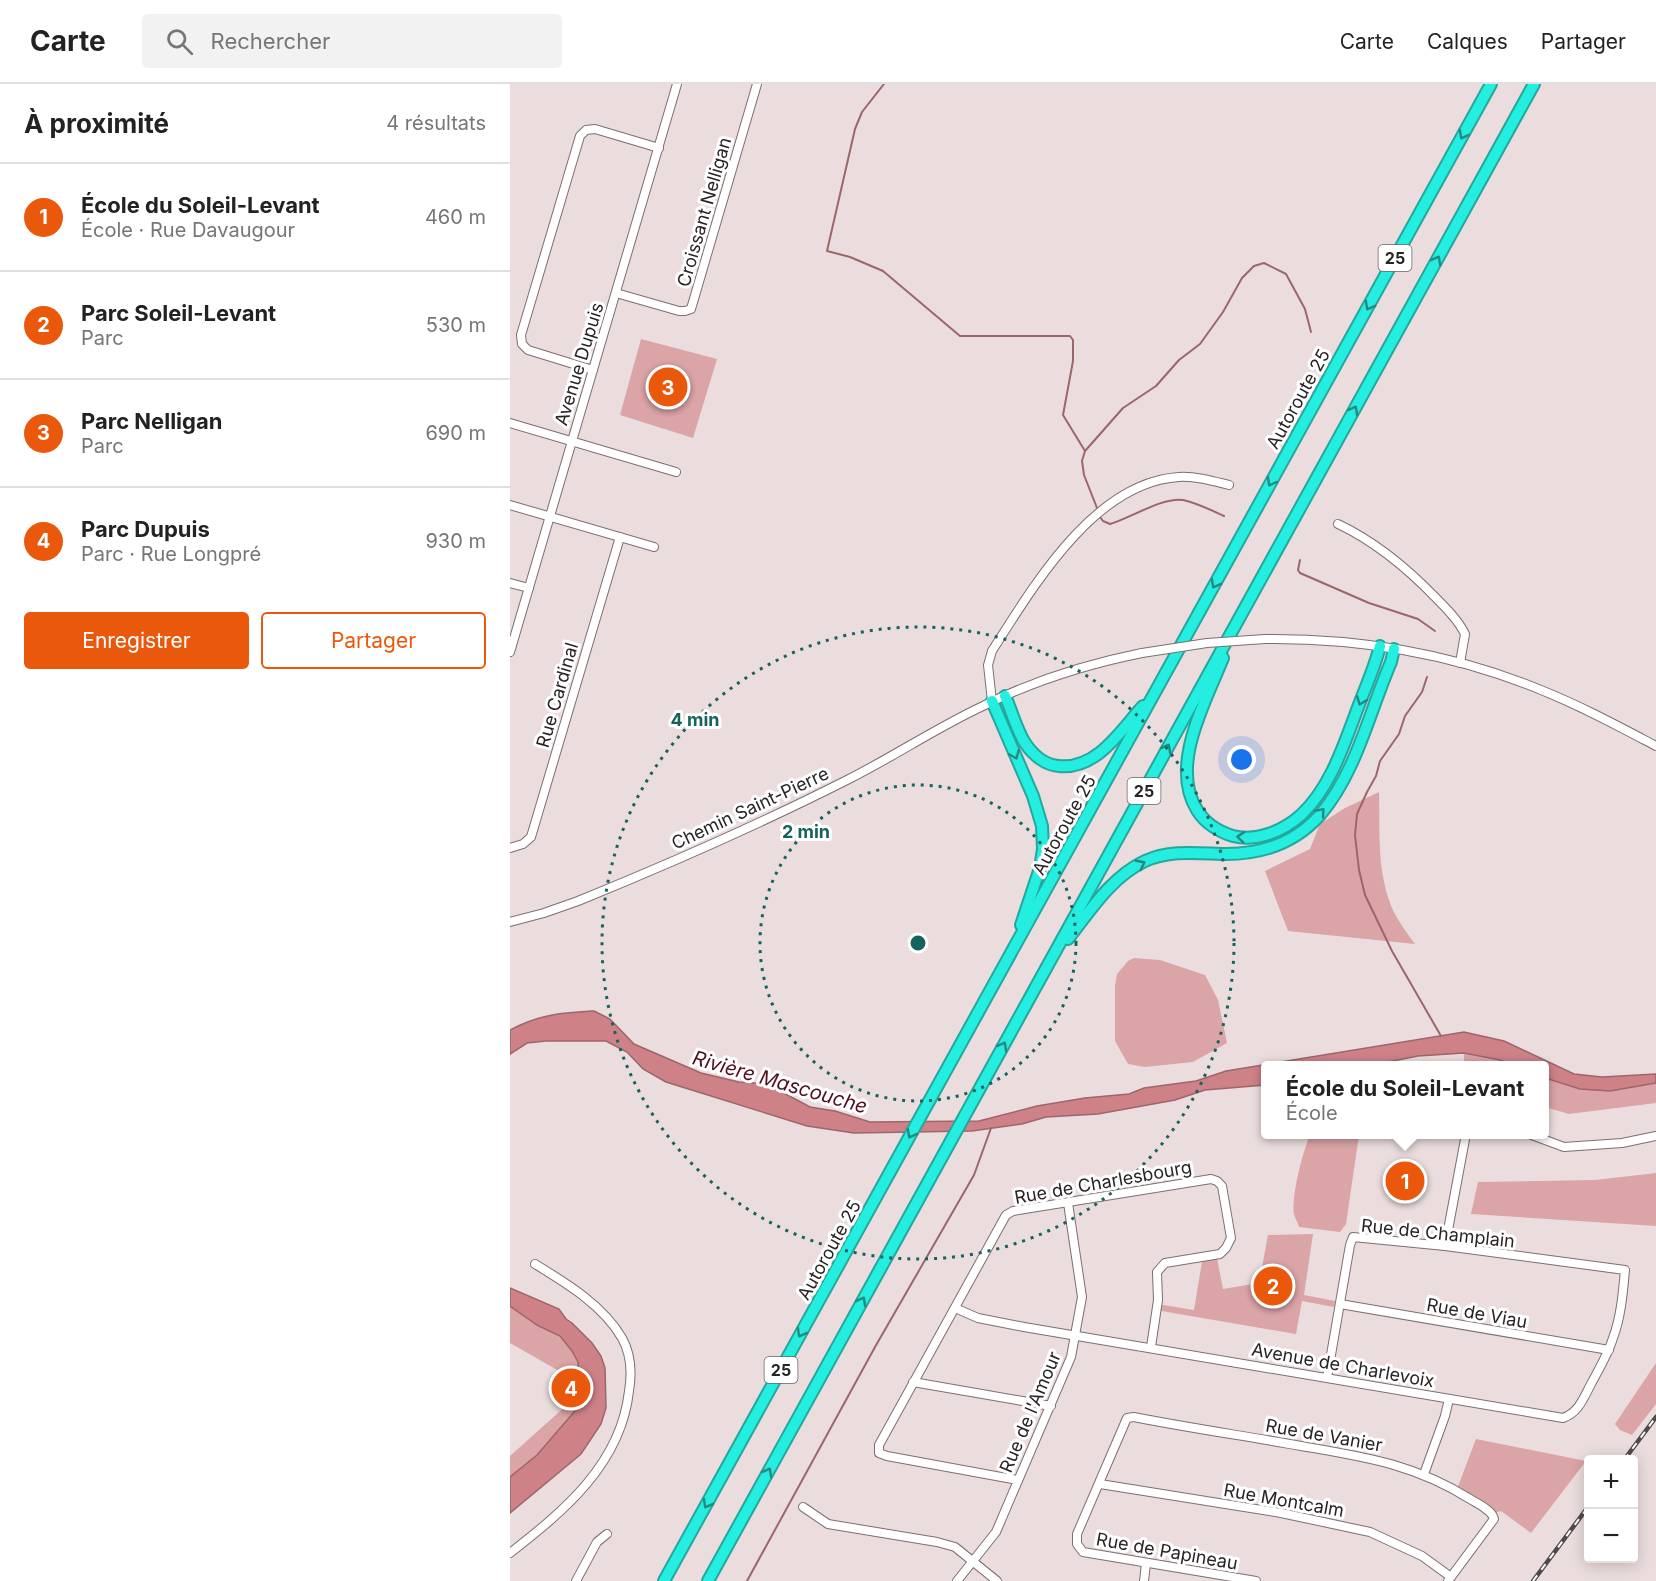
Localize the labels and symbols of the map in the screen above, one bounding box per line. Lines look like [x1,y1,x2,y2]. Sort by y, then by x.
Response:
one-way arrow [1459,129,1470,139]
street label: Croissant Nelligan [673,135,735,289]
road number: 25 [1378,245,1412,271]
one-way arrow [1430,256,1441,266]
street label: Avenue Dupuis [550,300,608,428]
one-way arrow [1365,300,1376,310]
street label: Autoroute 25 [1262,346,1334,452]
pin: 3 [648,364,688,410]
one-way arrow [1347,406,1358,416]
one-way arrow [1267,476,1278,486]
one-way arrow [1211,578,1222,588]
street label: Rue Cardinal [532,640,582,750]
one-way arrow [1355,696,1368,706]
text: 4 min [671,709,719,730]
one-way arrow [1160,744,1171,755]
your location [1227,745,1256,774]
one-way arrow [1008,749,1020,760]
street label: Chemin Saint-Pierre [668,762,832,854]
street label: Autoroute 25 [1028,772,1100,878]
road number: 25 [1128,778,1160,804]
one-way arrow [1314,808,1325,819]
text: 2 min [782,821,830,842]
one-way arrow [1237,831,1246,843]
one-way arrow [1135,859,1146,871]
centre of rings [908,933,928,953]
one-way arrow [996,1042,1007,1053]
water label: Rivière Mascouche [690,1046,870,1118]
one-way arrow [907,1128,918,1138]
street label: Rue de Charlesbourg [1013,1156,1193,1208]
pin: 1 [1386,1158,1424,1204]
street label: Autoroute 25 [793,1197,865,1303]
street label: Rue de Champlain [1360,1214,1516,1252]
pin: 2 [1254,1264,1293,1308]
street label: Rue de Viau [1425,1294,1529,1332]
one-way arrow [855,1297,866,1307]
one-way arrow [797,1327,808,1338]
street label: Avenue de Charlevoix [1250,1339,1436,1391]
street label: Rue de l'Amour [995,1348,1065,1476]
road number: 25 [764,1357,798,1383]
pin: 4 [552,1366,590,1410]
street label: Rue de Vanier [1264,1414,1384,1456]
one-way arrow [761,1468,772,1478]
street label: Rue Montcalm [1222,1479,1346,1521]
one-way arrow [703,1498,714,1508]
street label: Rue de Papineau [1095,1528,1239,1574]

